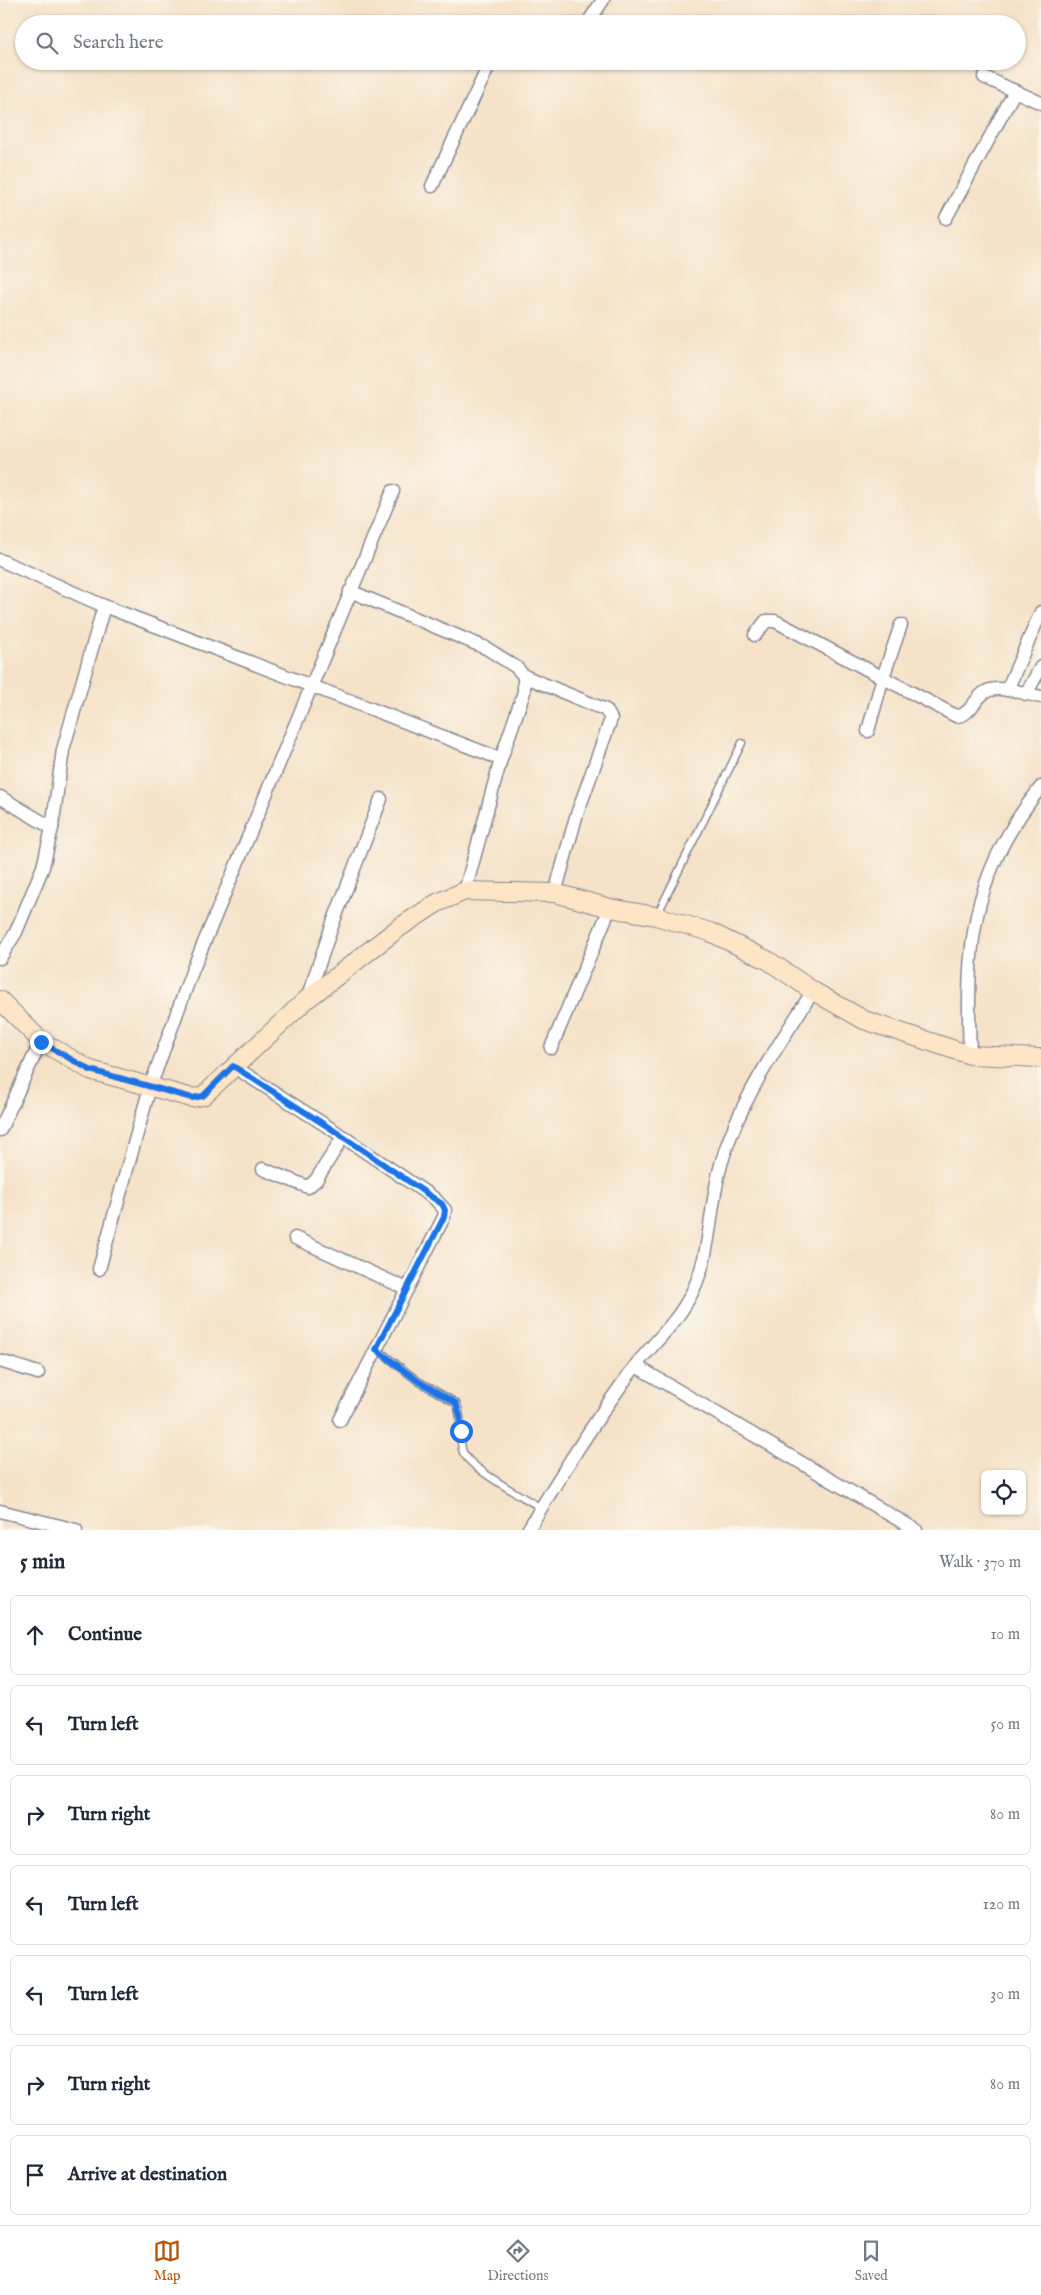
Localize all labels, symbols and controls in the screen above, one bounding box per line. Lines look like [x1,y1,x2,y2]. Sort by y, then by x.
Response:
search box [15,15,1026,70]
icon: search [33,29,61,57]
text: Search here [73,31,164,55]
route end [30,1031,53,1054]
route start [450,1420,473,1443]
map controls [981,1470,1026,1515]
button: locate [981,1470,1026,1515]
text: 5 min [20,1549,65,1576]
text: Walk · 370 m [939,1553,1021,1573]
icon: ahead [21,1621,49,1649]
text: Continue [68,1623,142,1647]
text: 10 m [990,1625,1020,1645]
icon: left [21,1711,49,1739]
text: Turn left [68,1713,139,1737]
text: 50 m [991,1715,1020,1735]
icon: right [21,1801,49,1829]
text: Turn right [68,1803,150,1827]
text: 80 m [990,1805,1020,1825]
icon: left [21,1891,49,1919]
text: Turn left [68,1893,139,1917]
text: 120 m [983,1895,1020,1915]
icon: left [21,1981,49,2009]
text: Turn left [68,1983,139,2007]
text: 30 m [990,1985,1020,2005]
icon: right [21,2071,49,2099]
text: Turn right [68,2073,150,2097]
text: 80 m [990,2075,1020,2095]
icon: arrive [21,2161,49,2189]
text: Arrive at destination [68,2163,227,2187]
tab: Map [153,2237,181,2285]
tab: Directions [487,2237,548,2285]
tab: Saved [855,2237,888,2285]

